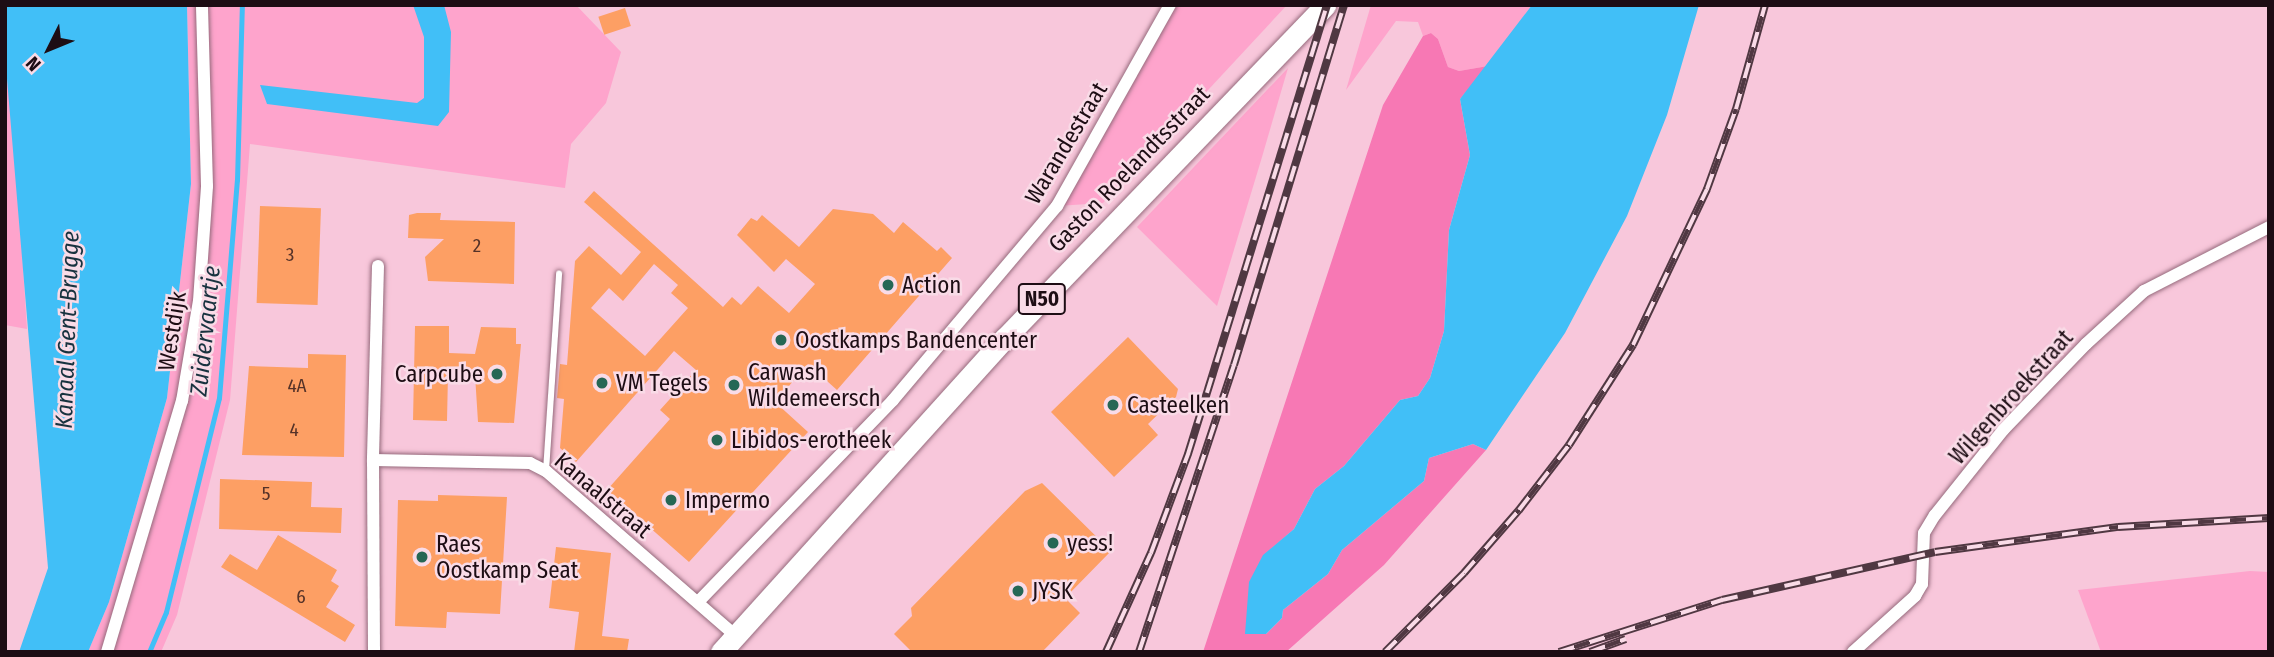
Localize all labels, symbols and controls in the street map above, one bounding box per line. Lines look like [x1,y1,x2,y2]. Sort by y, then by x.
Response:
north arrow [14,14,84,84]
text: N [21,52,46,76]
street label: Warandestraat [1019,77,1113,209]
street label: Gaston Roelandtsstraat [1043,80,1215,258]
water label: Kanaal Gent-Brugge [50,231,86,429]
house number: 2 [473,235,481,257]
house number: 3 [286,244,294,266]
water label: Zuidervaartje [185,265,227,397]
place label: Action [902,271,961,299]
marker: Action [880,277,896,293]
road number: N50 [1018,282,1066,316]
street label: Westdijk [152,289,192,373]
street label: Wilgenbroekstraat [1943,324,2079,470]
place label: Oostkamps Bandencenter [795,326,1037,354]
marker: Oostkamps Bandencenter [773,332,789,348]
place label: Carwash Wildemeersch [748,358,881,412]
place label: Carpcube [395,360,483,388]
marker: Carpcube [489,366,505,382]
place label: VM Tegels [616,369,708,397]
house number: 4A [287,375,307,397]
marker: VM Tegels [594,375,610,391]
marker: Carwash Wildemeersch [726,377,742,393]
place label: Casteelken [1127,391,1229,419]
marker: Casteelken [1105,397,1121,413]
house number: 4 [289,419,299,441]
place label: Libidos-erotheek [731,426,891,454]
marker: Libidos-erotheek [709,432,725,448]
street label: Kanaalstraat [549,446,657,544]
house number: 5 [262,483,270,505]
place label: Impermo [685,486,770,514]
marker: Impermo [663,492,679,508]
place label: yess! [1067,529,1113,557]
place label: Raes Oostkamp Seat [436,530,578,584]
marker: yess! [1045,535,1061,551]
marker: Raes Oostkamp Seat [414,549,430,565]
place label: JYSK [1032,577,1073,605]
marker: JYSK [1010,583,1026,599]
house number: 6 [296,586,306,608]

